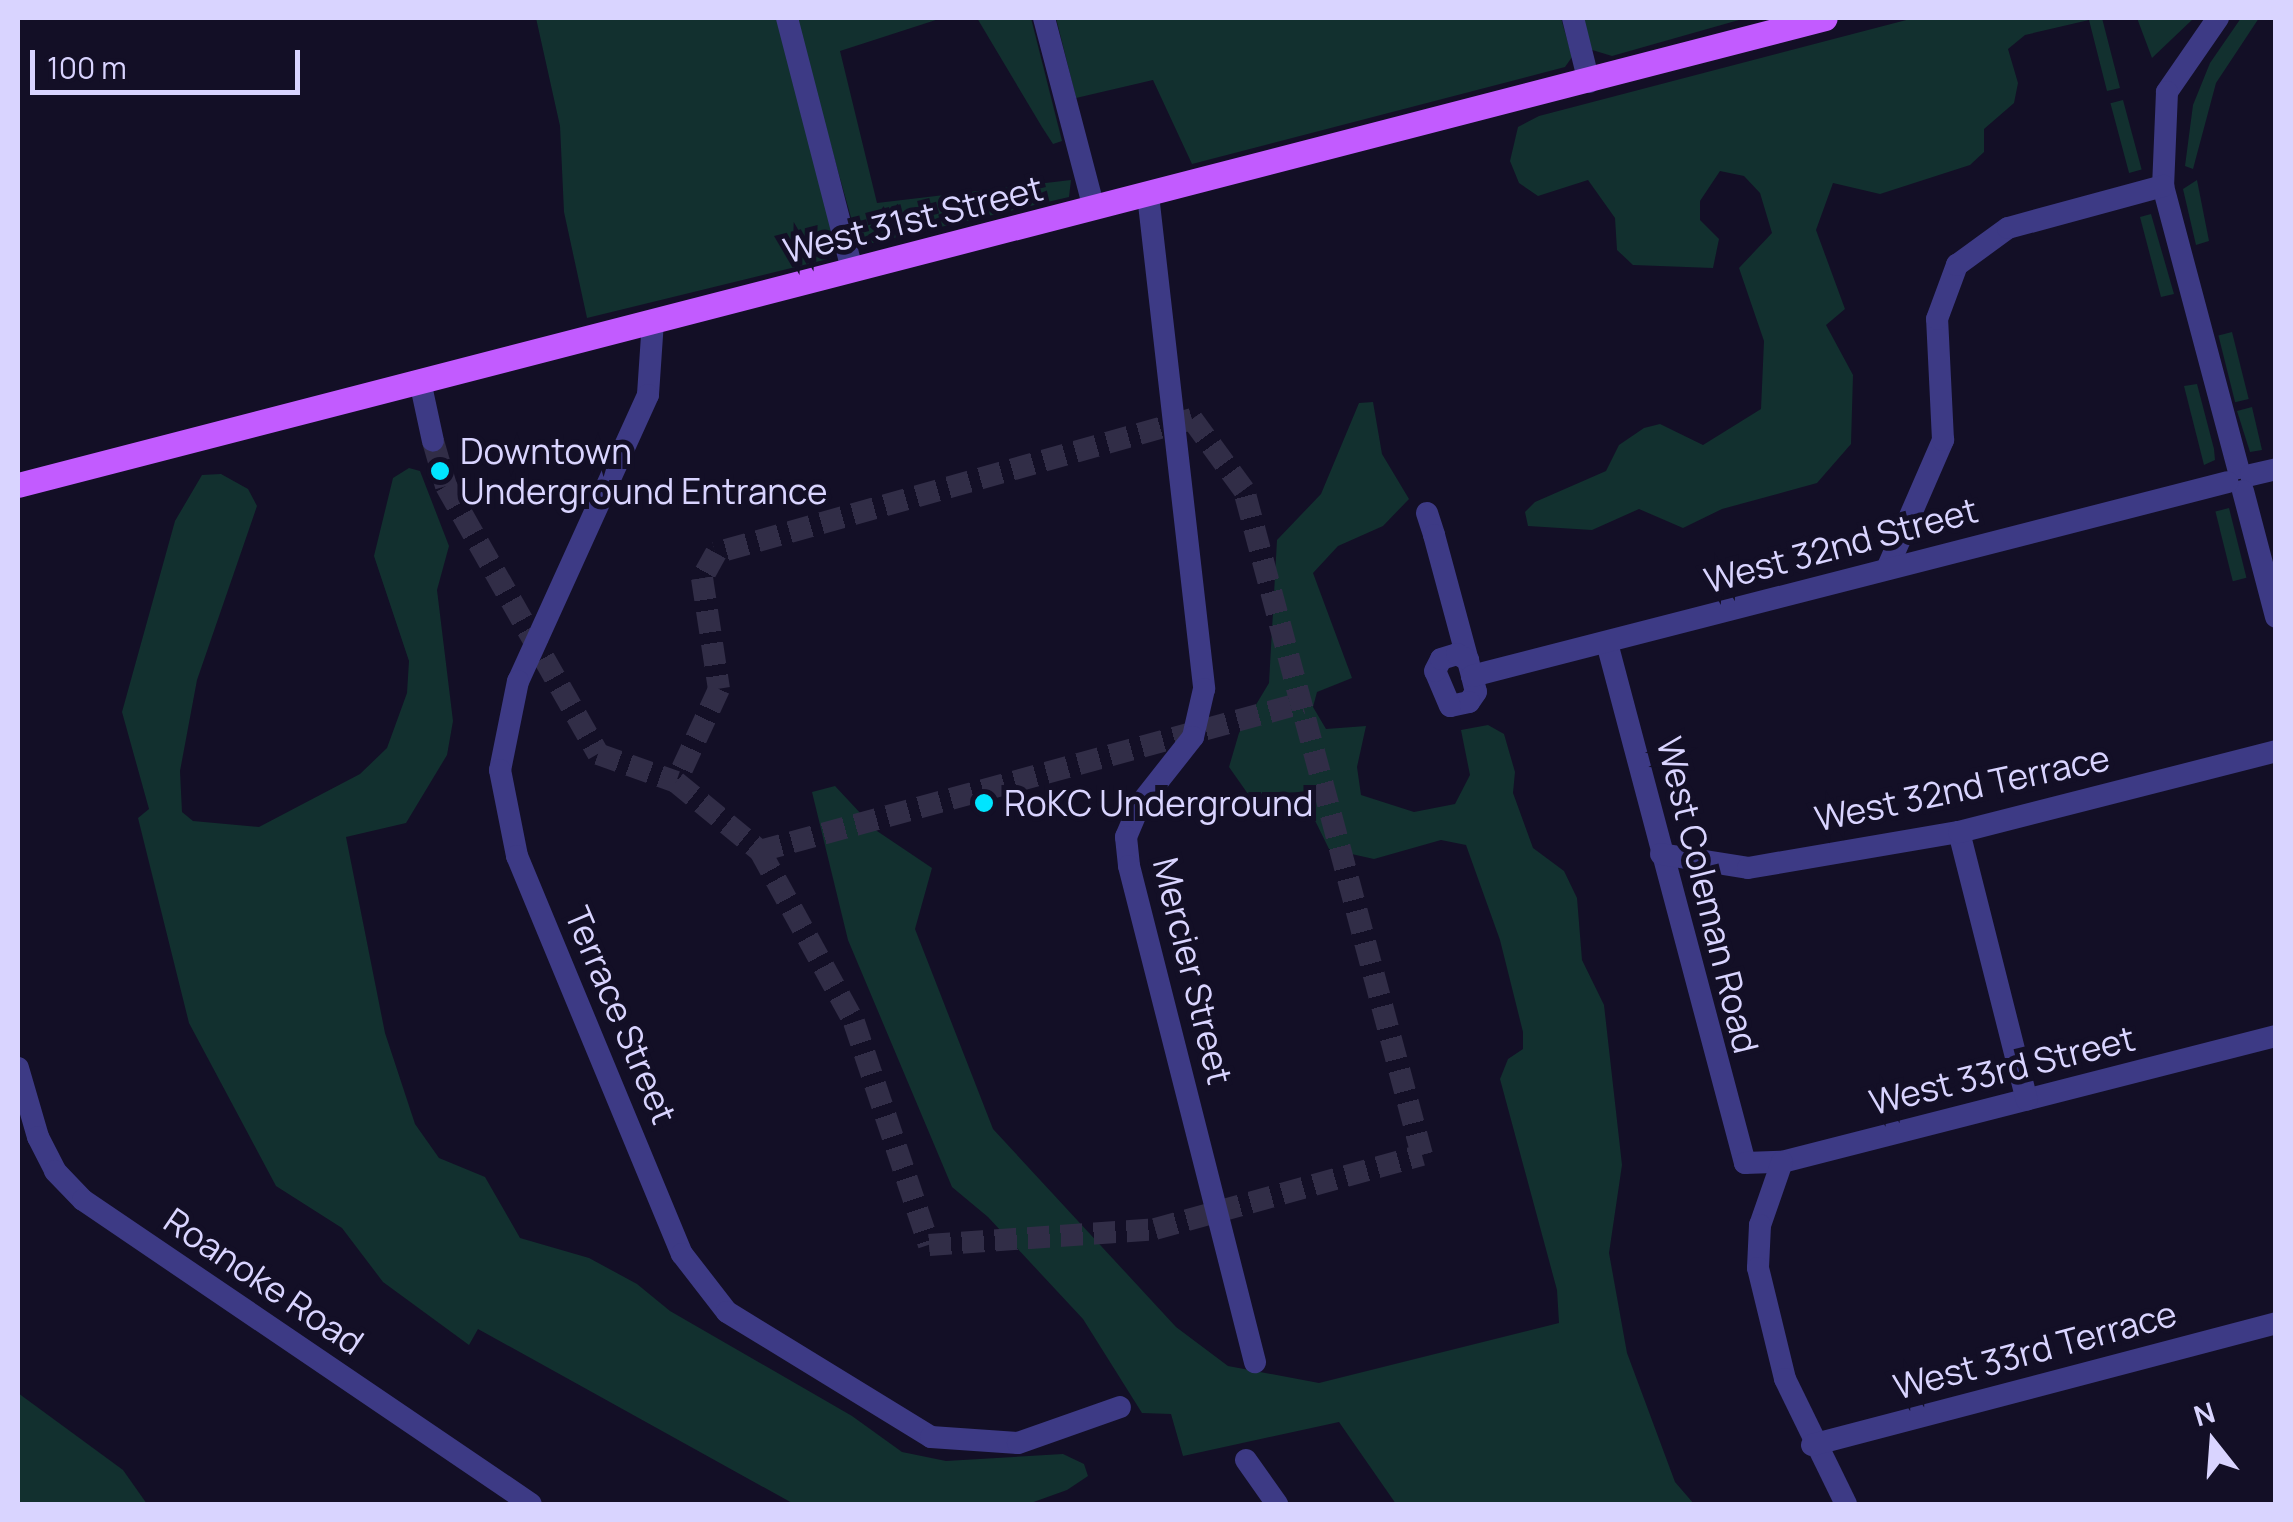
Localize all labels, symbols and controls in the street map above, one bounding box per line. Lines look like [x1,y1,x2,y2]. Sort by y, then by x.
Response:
scale bar [35,30,305,92]
text: 100 m [47,47,127,88]
street label: West 31st Street [779,166,1047,272]
place label: Downtown Underground Entrance [460,430,827,512]
marker: Downtown Underground Entrance [429,460,451,482]
street label: West 32nd Street [1700,488,1982,602]
street label: West Coleman Road [1648,733,1768,1057]
street label: West 32nd Terrace [1811,736,2113,840]
place label: RoKC Underground [1004,782,1313,824]
marker: RoKC Underground [973,792,995,814]
street label: Mercier Street [1145,853,1241,1089]
street label: Terrace Street [556,900,686,1130]
street label: West 33rd Street [1865,1017,2139,1123]
street label: Roanoke Road [157,1199,371,1363]
street label: West 33rd Terrace [1889,1292,2181,1408]
north arrow [2163,1392,2263,1492]
text: N [2189,1392,2219,1434]

